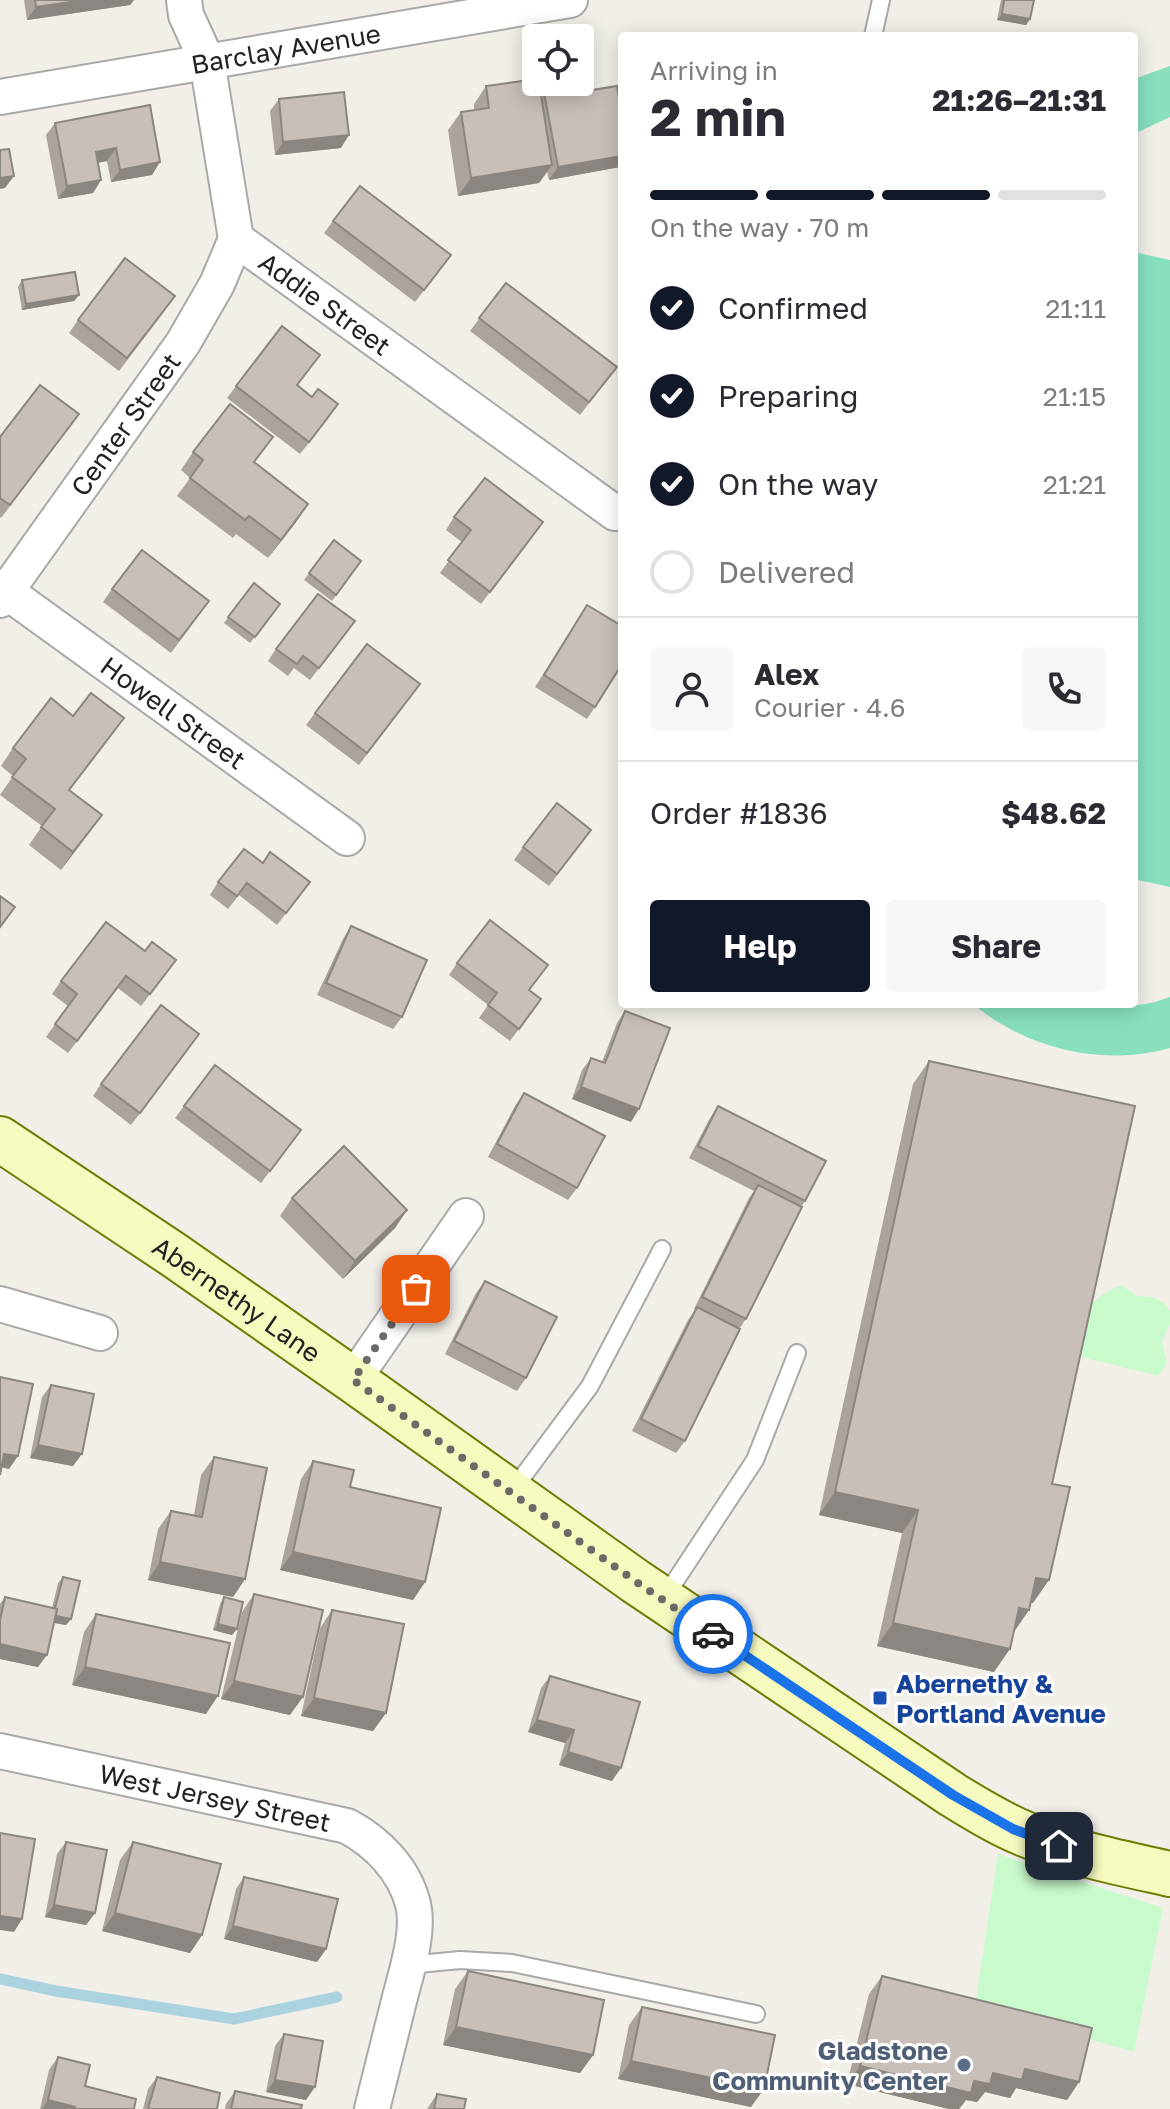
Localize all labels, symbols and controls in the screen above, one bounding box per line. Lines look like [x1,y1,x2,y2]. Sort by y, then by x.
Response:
street label: Barclay Avenue [189,17,383,80]
map controls [522,24,594,96]
button: locate [522,24,594,96]
text: Arriving in [650,55,778,86]
text: 21:26–21:31 [932,82,1106,118]
text: 2 min [650,85,786,147]
text: On the way · 70 m [650,212,869,243]
street label: Addie Street [253,246,397,361]
icon: check [650,286,694,330]
text: Confirmed [718,290,868,326]
text: 21:11 [1045,293,1106,324]
street label: Center Street [64,347,187,501]
icon: check [650,374,694,418]
text: Preparing [718,378,859,414]
text: 21:15 [1043,381,1106,412]
icon: check [650,462,694,506]
text: On the way [718,466,878,502]
text: 21:21 [1043,469,1106,500]
text: Delivered [718,554,855,590]
button: person [650,647,734,731]
button: phone [1022,647,1106,731]
street label: Howell Street [95,650,252,775]
text: Alex [754,656,819,692]
text: Courier · 4.6 [754,692,906,723]
text: Order #1836 [650,795,828,831]
text: $48.62 [1001,795,1106,831]
button: Help [650,900,870,992]
button: Share [886,900,1106,992]
street label: Abernethy Lane [147,1230,327,1368]
pin [382,1255,450,1323]
icon: bag [394,1267,438,1311]
courier [673,1594,753,1674]
icon: car [691,1612,735,1656]
place label: Abernethy & Portland Avenue [896,1668,1106,1729]
marker: Abernethy & Portland Avenue [871,1689,889,1707]
street label: West Jersey Street [97,1757,334,1838]
pin [1025,1812,1093,1880]
icon: home [1037,1824,1081,1868]
place label: Gladstone Community Center [712,2035,948,2096]
marker: Gladstone Community Center [955,2056,973,2074]

